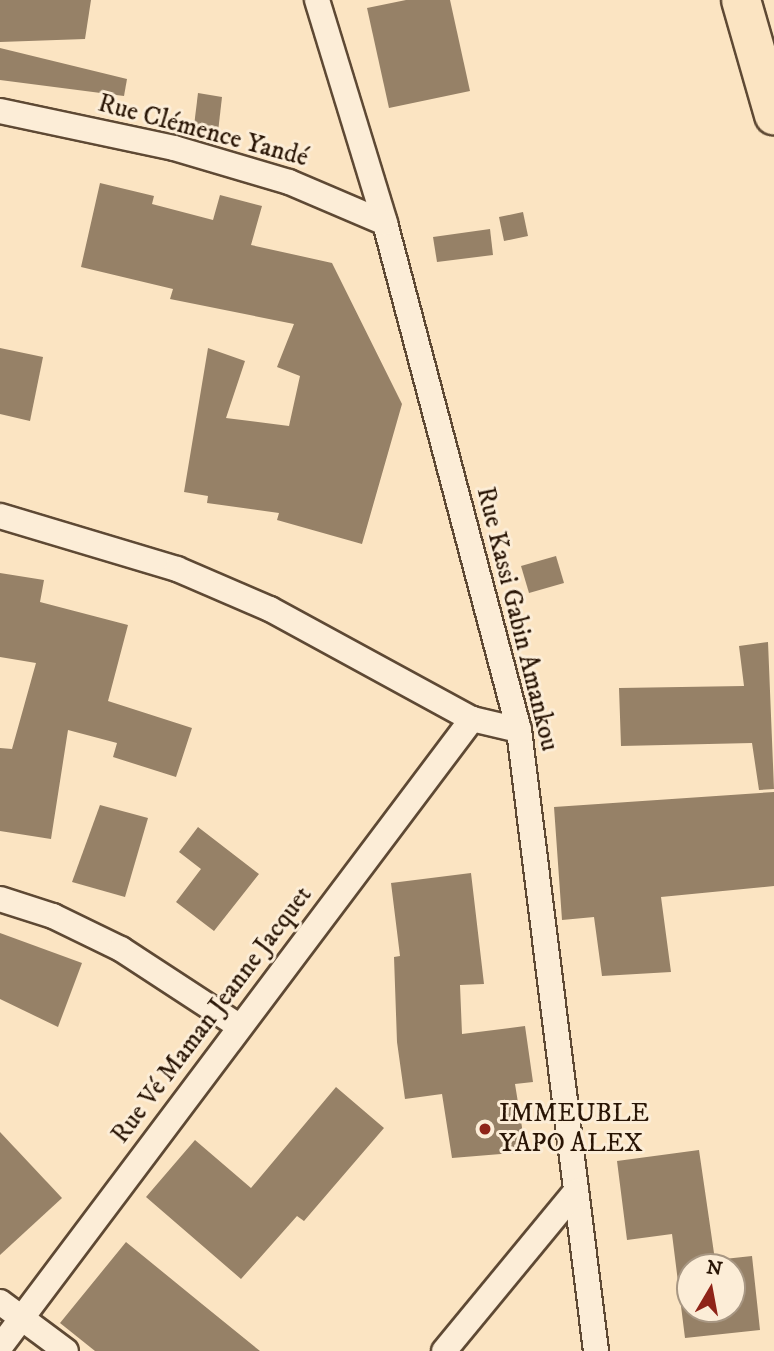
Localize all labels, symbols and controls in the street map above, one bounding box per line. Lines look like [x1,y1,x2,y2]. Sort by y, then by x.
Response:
street label: Rue Clémence Yandé [95,88,311,174]
street label: Rue Kassi Gabin Amankou [469,484,565,754]
street label: Rue Vé Maman Jeanne Jacquet [105,880,319,1150]
place label: IMMEUBLE YAPO ALEX [499,1098,649,1160]
marker: IMMEUBLE YAPO ALEX [477,1121,493,1137]
north arrow [676,1253,746,1323]
text: N [705,1256,724,1281]

